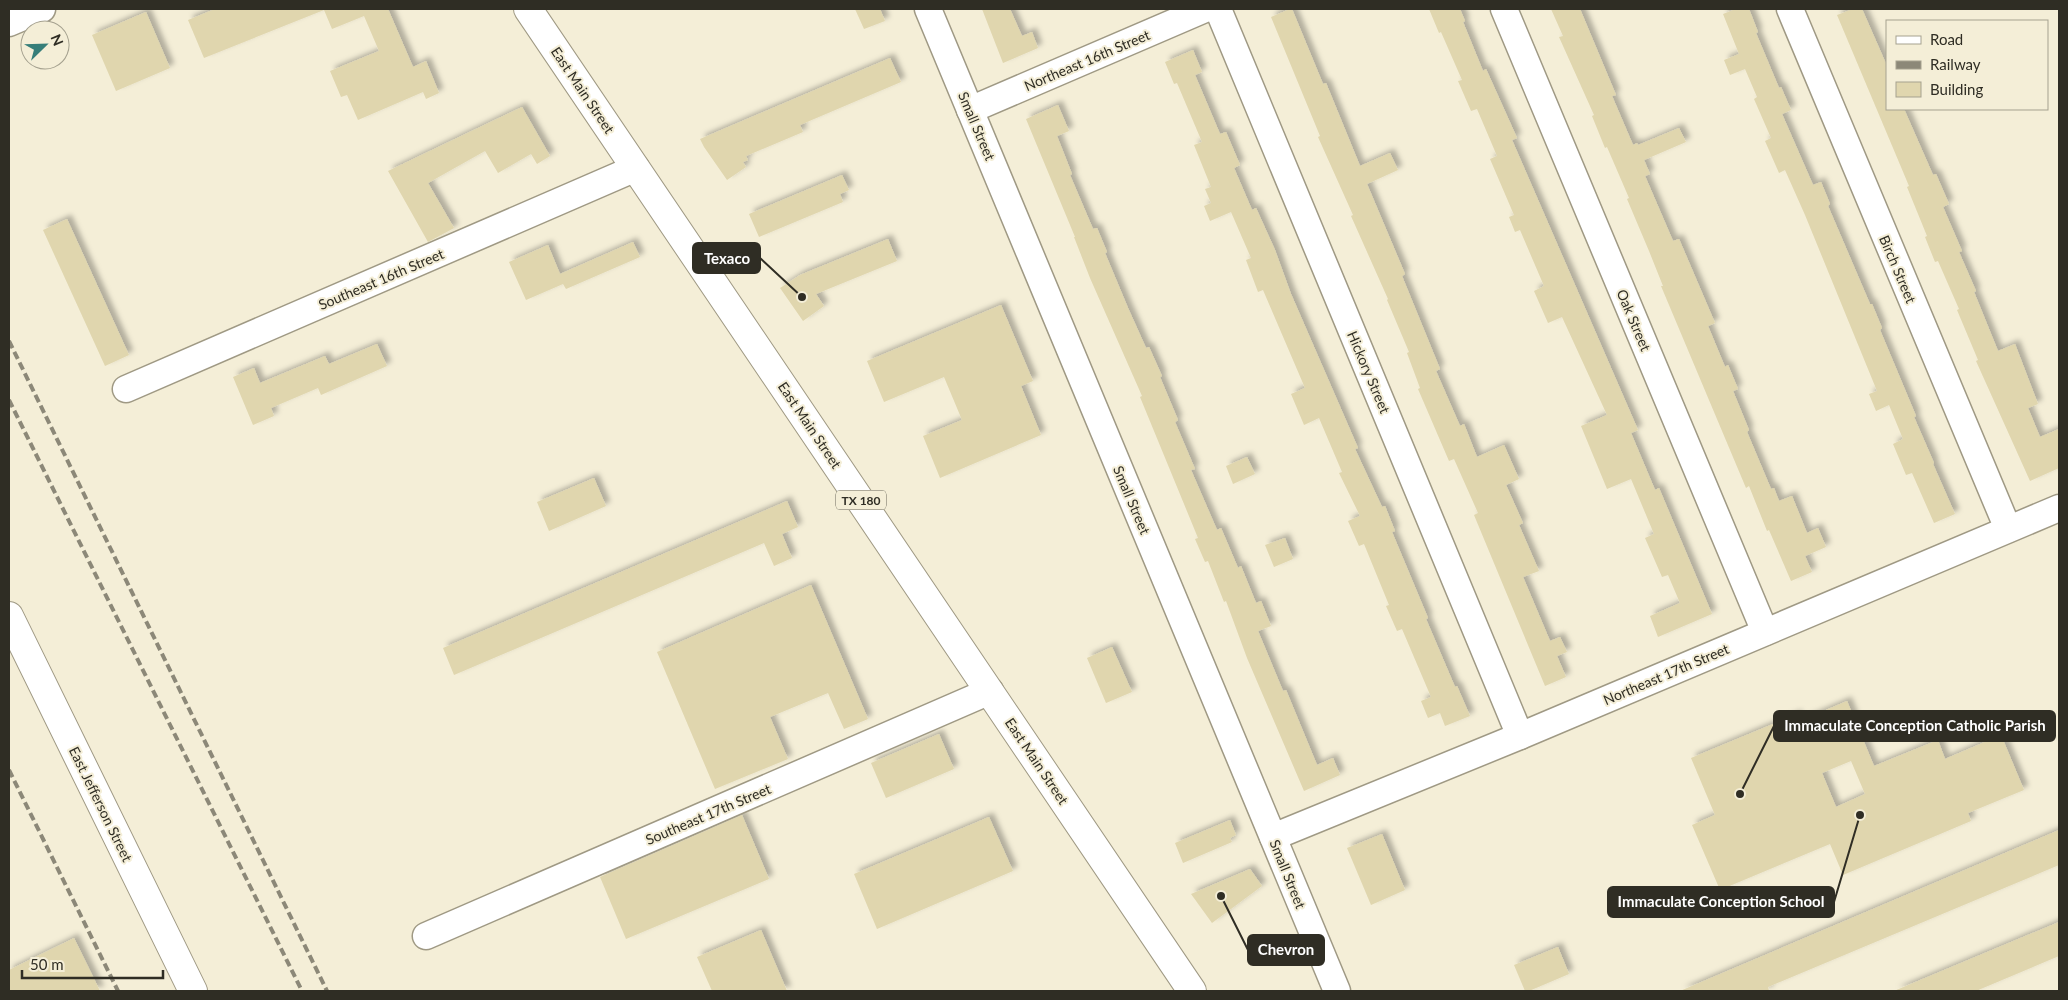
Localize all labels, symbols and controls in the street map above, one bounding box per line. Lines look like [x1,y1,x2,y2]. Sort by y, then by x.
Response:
north arrow [20,20,70,70]
legend [1886,20,2048,110]
street label: Northeast 16th Street [1022,26,1152,94]
text: Road [1930,30,1963,48]
text: N [47,31,67,48]
street label: East Main Street [548,43,618,137]
text: Railway [1930,55,1981,73]
text: Building [1930,80,1983,98]
street label: Small Street [955,89,999,163]
street label: Birch Street [1876,233,1920,305]
callout: Texaco [693,243,760,273]
street label: Southeast 16th Street [316,245,446,313]
text: Texaco [704,249,751,267]
street label: Oak Street [1613,287,1655,353]
street label: Hickory Street [1344,328,1394,416]
street label: East Main Street [775,378,845,472]
street label: Small Street [1110,463,1154,537]
road number: TX 180 [836,490,886,510]
street label: Northeast 17th Street [1601,640,1731,708]
callout: Immaculate Conception Catholic Parish [1774,711,2055,741]
street label: East Main Street [1002,714,1072,808]
text: Immaculate Conception Catholic Parish [1784,716,2046,734]
street label: East Jefferson Street [66,744,136,864]
street label: Southeast 17th Street [643,780,773,848]
street label: Small Street [1266,837,1310,911]
callout: Immaculate Conception School [1608,887,1834,917]
text: Immaculate Conception School [1618,892,1824,910]
callout: Chevron [1248,935,1324,965]
text: Chevron [1258,940,1314,958]
scale bar [22,948,164,980]
text: 50 m [30,955,64,973]

